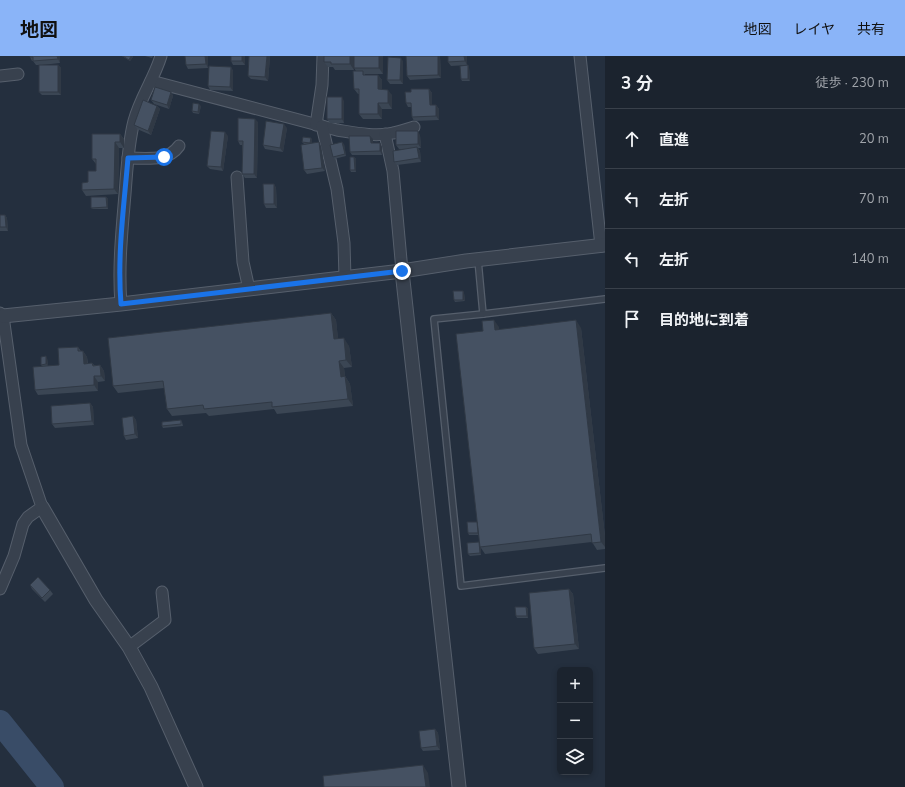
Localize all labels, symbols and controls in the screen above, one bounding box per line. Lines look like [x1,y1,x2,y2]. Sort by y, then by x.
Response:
text: 地図 [20,17,58,43]
text: 地図 [743,20,771,39]
text: レイヤ [793,20,835,39]
text: 共有 [857,20,885,39]
text: 3 分 [621,72,653,95]
text: 徒歩 · 230 m [815,74,889,92]
icon: ahead [621,128,643,150]
text: 直進 [659,130,689,150]
text: 20 m [859,130,889,148]
route start [155,148,173,166]
icon: left [621,188,643,210]
text: 左折 [659,190,689,210]
text: 70 m [859,190,889,208]
icon: left [621,248,643,270]
text: 左折 [659,250,689,270]
text: 140 m [851,250,889,268]
route end [393,262,411,280]
icon: arrive [621,308,643,330]
text: 目的地に到着 [659,310,749,330]
map controls [557,667,593,775]
button: + [557,667,593,703]
button: − [557,703,593,739]
button: layers [557,739,593,775]

